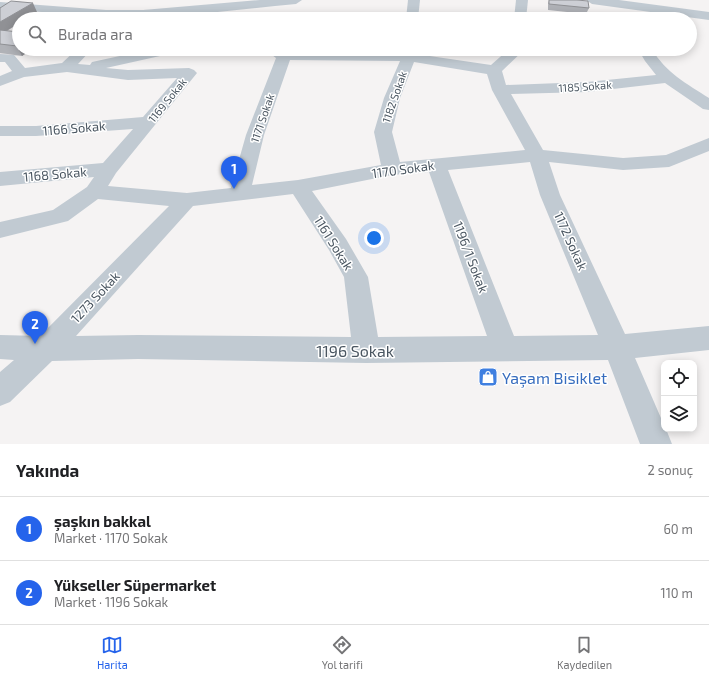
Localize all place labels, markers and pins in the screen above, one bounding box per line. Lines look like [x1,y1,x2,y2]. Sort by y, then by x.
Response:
pin: 1 [221,156,247,189]
pin: 2 [22,311,48,344]
shop icon: Yaşam Bisiklet [477,366,499,388]
place label: Yaşam Bisiklet [502,368,607,388]

